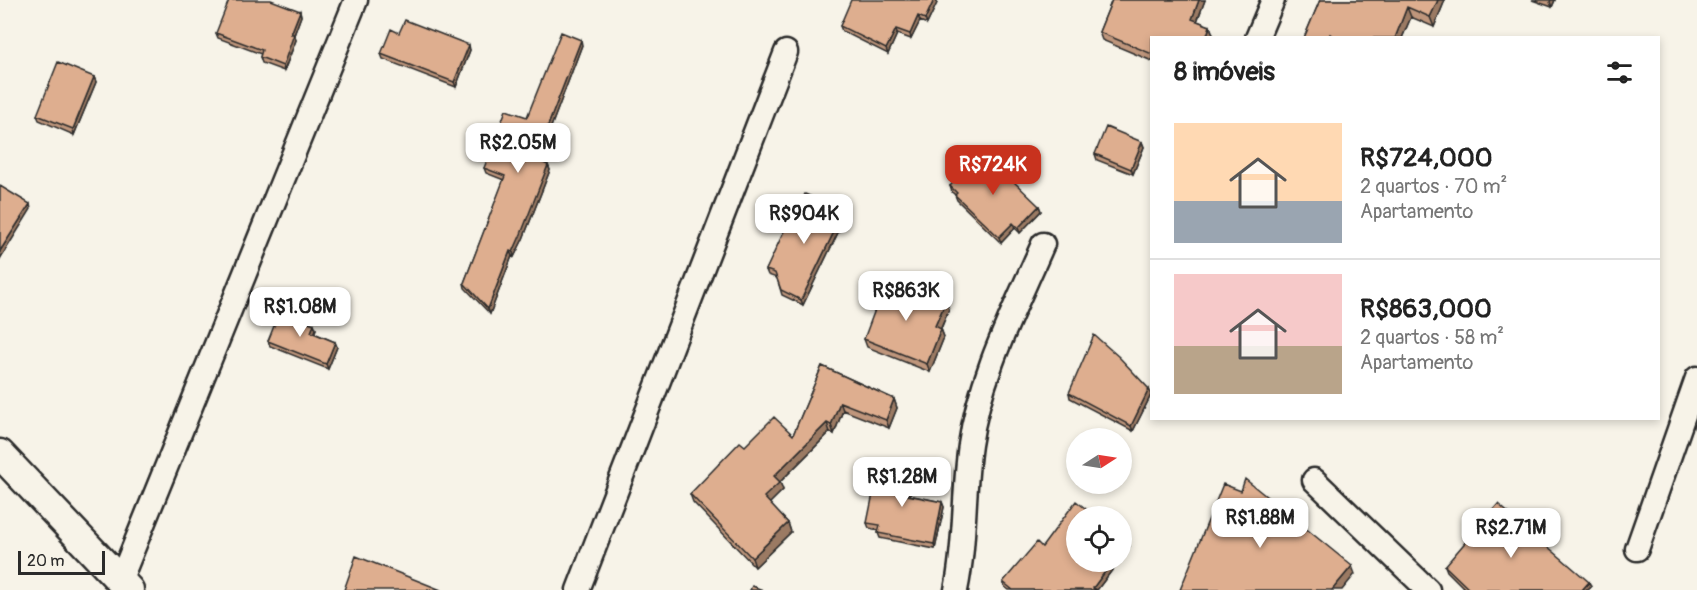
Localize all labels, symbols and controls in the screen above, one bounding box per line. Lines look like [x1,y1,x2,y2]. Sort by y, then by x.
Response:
text: 8 imóveis [1174,56,1275,88]
icon: filters [1603,56,1636,89]
pin: R$2.05M [463,123,573,174]
text: R$2.05M [480,130,556,155]
text: R$724,000 [1360,142,1492,174]
pin: R$724K [944,145,1042,196]
icon: home [1222,147,1294,219]
text: R$724K [959,152,1027,177]
text: 2 quartos · 70 m² [1360,174,1507,199]
pin: R$904K [755,194,853,245]
text: Apartamento [1360,199,1473,224]
text: R$904K [769,201,839,226]
pin: R$863K [857,271,955,322]
text: R$863K [872,278,940,303]
pin: R$1.08M [245,287,355,338]
text: R$863,000 [1360,293,1492,325]
text: R$1.08M [264,294,336,319]
icon: home [1222,298,1294,370]
text: 2 quartos · 58 m² [1360,325,1504,350]
text: Apartamento [1360,350,1473,375]
north arrow [1066,428,1132,494]
map controls [1066,428,1132,572]
pin: R$1.28M [847,457,957,508]
text: R$1.28M [867,464,937,489]
pin: R$1.88M [1205,498,1315,549]
text: R$1.88M [1225,505,1295,530]
button: locate [1066,506,1132,572]
pin: R$2.71M [1456,508,1566,559]
text: R$2.71M [1476,515,1546,540]
scale bar [18,548,105,576]
text: 20 m [27,551,65,571]

